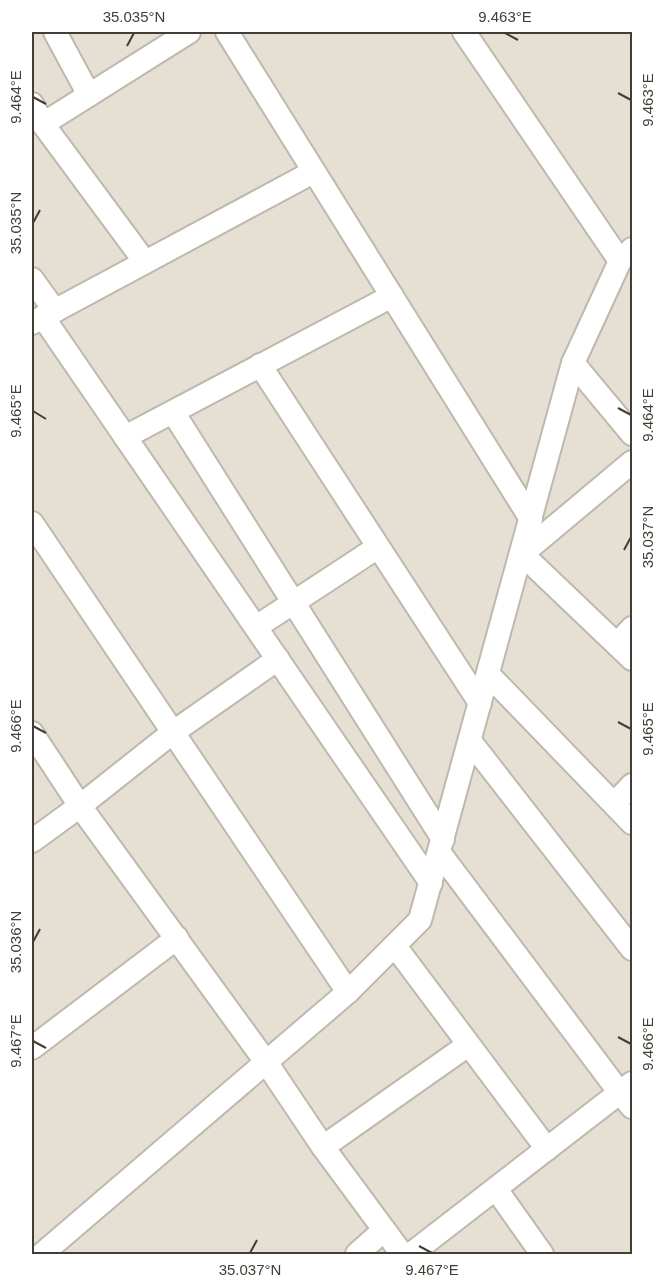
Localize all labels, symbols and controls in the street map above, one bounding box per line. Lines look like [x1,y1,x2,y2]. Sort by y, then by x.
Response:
text: 35.035°N [103,8,165,25]
text: 9.463°E [478,8,532,25]
text: 9.464°E [7,70,24,124]
text: 9.463°E [639,73,656,127]
text: 35.035°N [7,192,24,254]
text: 9.465°E [7,384,24,438]
text: 9.464°E [639,388,656,442]
text: 35.037°N [639,506,656,568]
text: 9.466°E [7,699,24,753]
text: 9.465°E [639,702,656,756]
text: 35.036°N [7,911,24,973]
text: 9.467°E [7,1014,24,1068]
text: 9.466°E [639,1017,656,1071]
text: 35.037°N [219,1261,281,1278]
text: 9.467°E [405,1261,459,1278]

